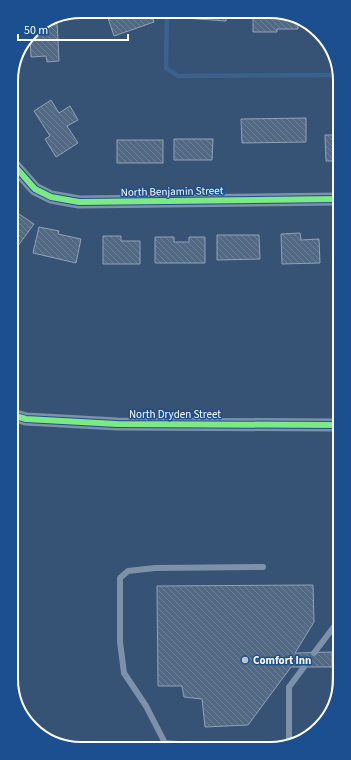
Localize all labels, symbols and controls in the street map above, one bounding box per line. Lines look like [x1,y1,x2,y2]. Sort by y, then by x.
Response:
scale bar [18,16,128,42]
text: 50 m [24,22,48,39]
street label: North Benjamin Street [121,183,224,200]
street label: North Dryden Street [129,407,221,422]
place label: Comfort Inn [253,653,311,668]
marker: Comfort Inn [240,655,250,665]

